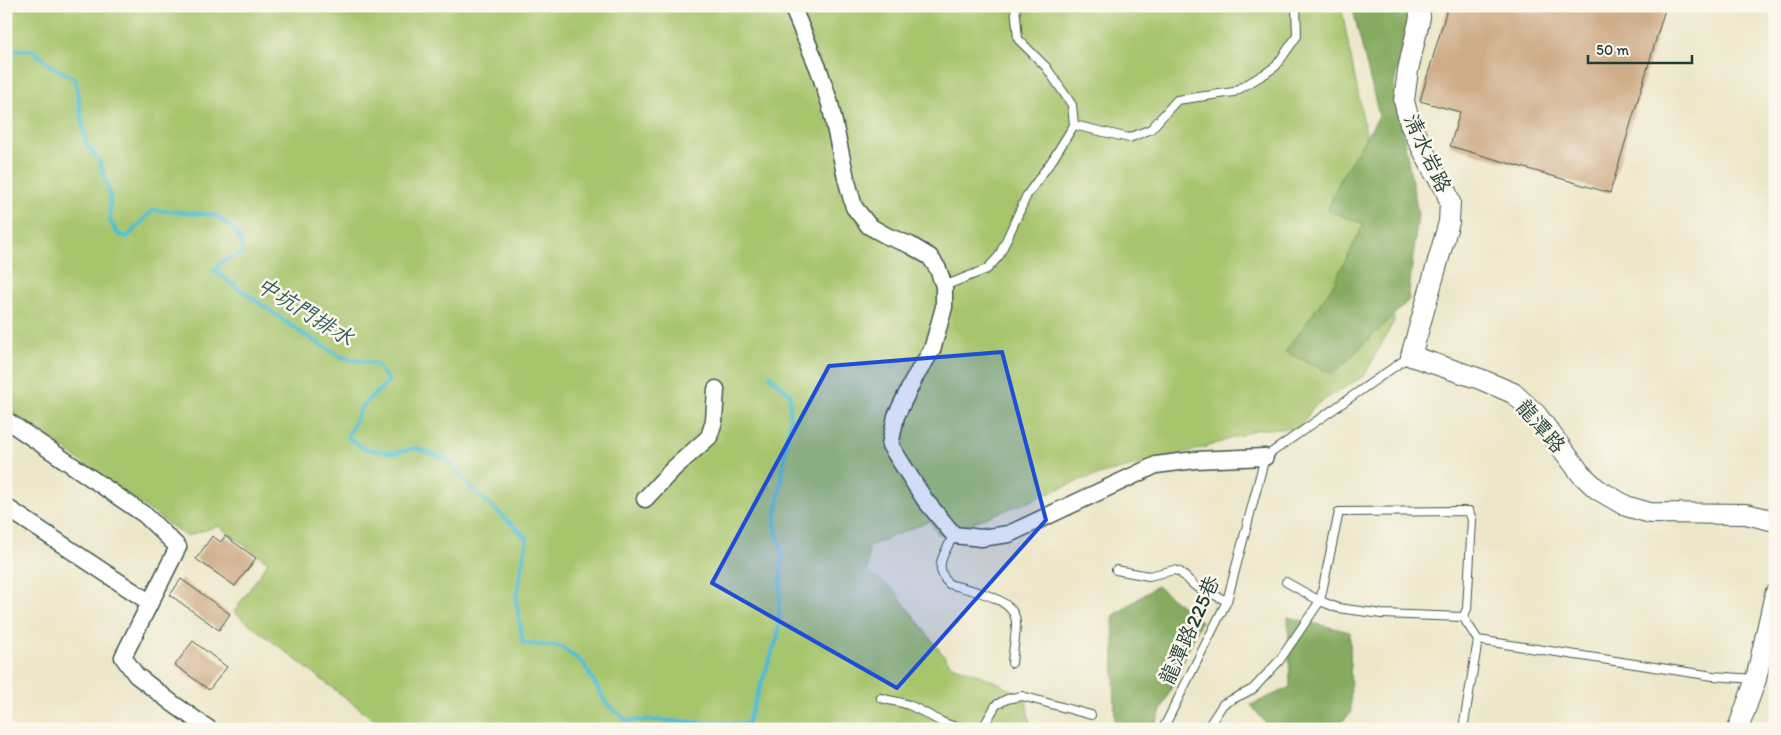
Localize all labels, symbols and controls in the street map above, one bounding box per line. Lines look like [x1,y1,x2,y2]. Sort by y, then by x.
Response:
scale bar [1588,32,1692,64]
text: 50 m [1596,41,1629,59]
street label: 清水岩路 [1399,110,1457,196]
water label: 中坑門排水 [251,270,360,352]
street label: 龍潭路 [1511,394,1571,458]
street label: 龍潭路225巷 [1154,571,1224,689]

